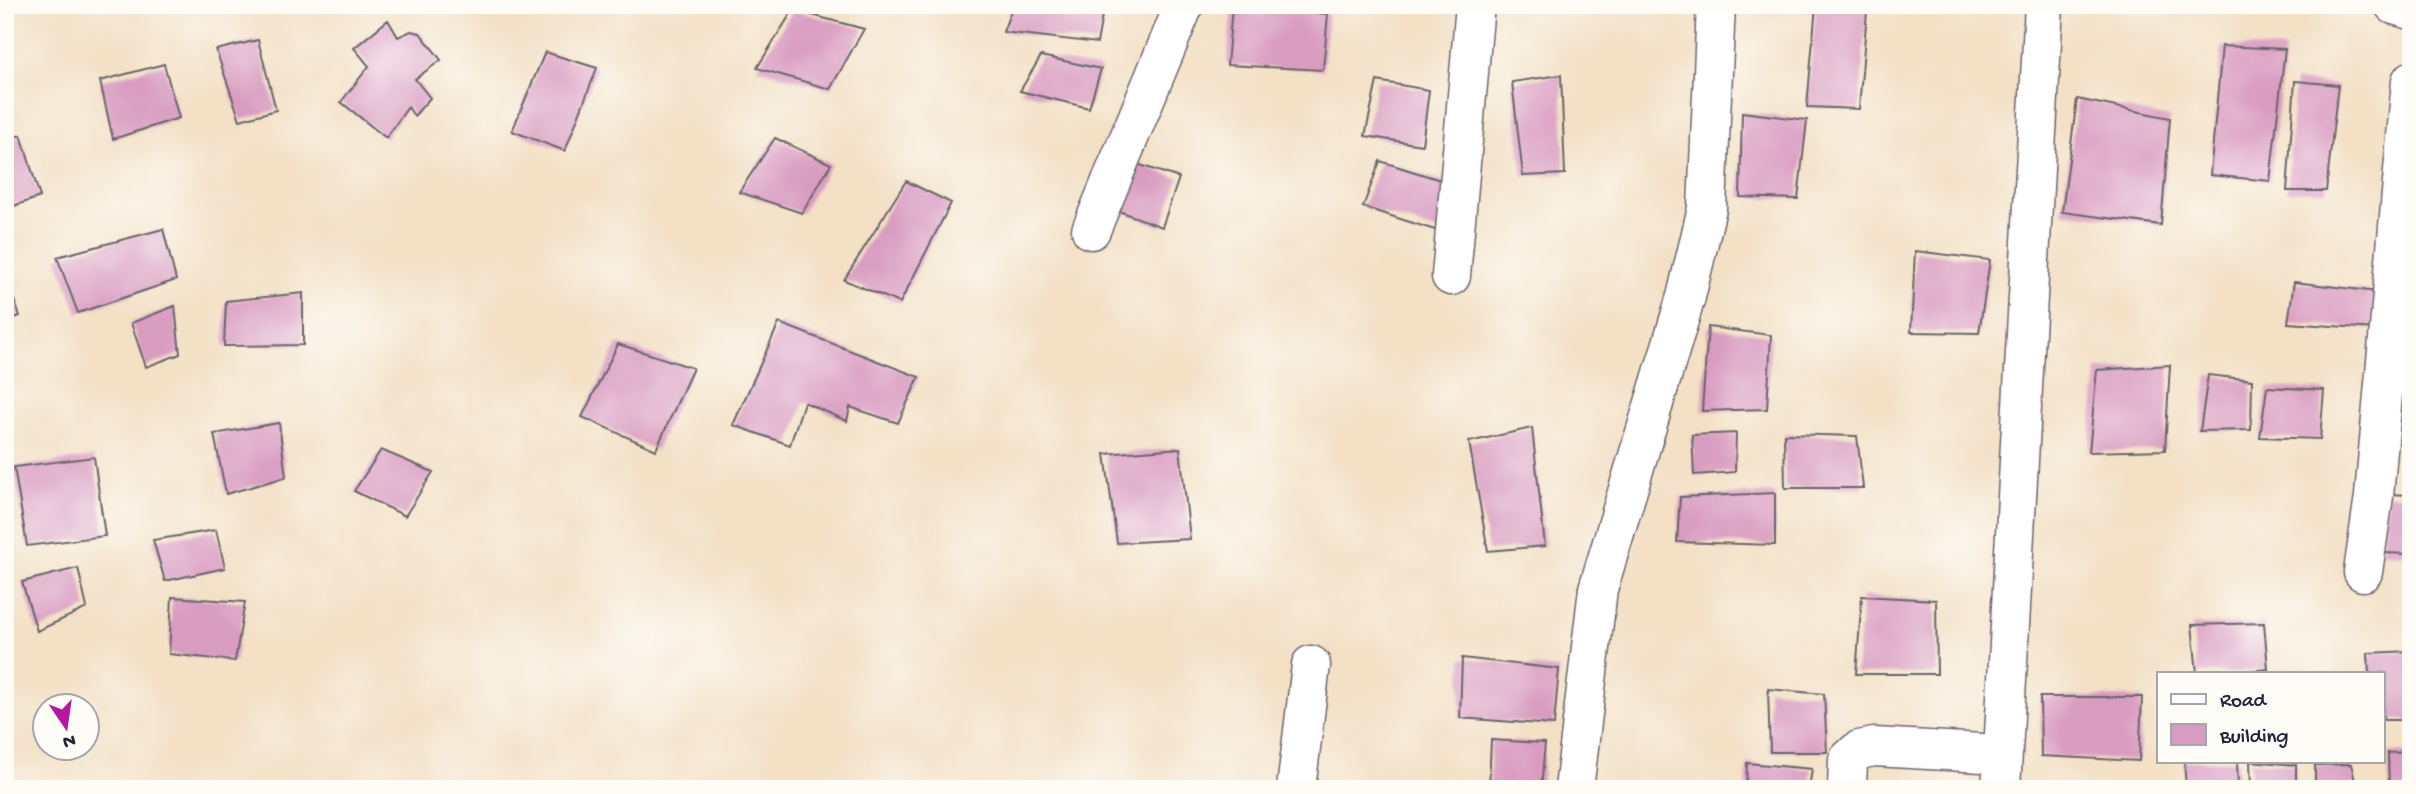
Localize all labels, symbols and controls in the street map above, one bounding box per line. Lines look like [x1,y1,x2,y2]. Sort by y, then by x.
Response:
legend [2157,672,2384,762]
text: Road [2220,690,2268,715]
north arrow [32,692,102,762]
text: Building [2219,726,2289,751]
text: N [60,728,78,753]

